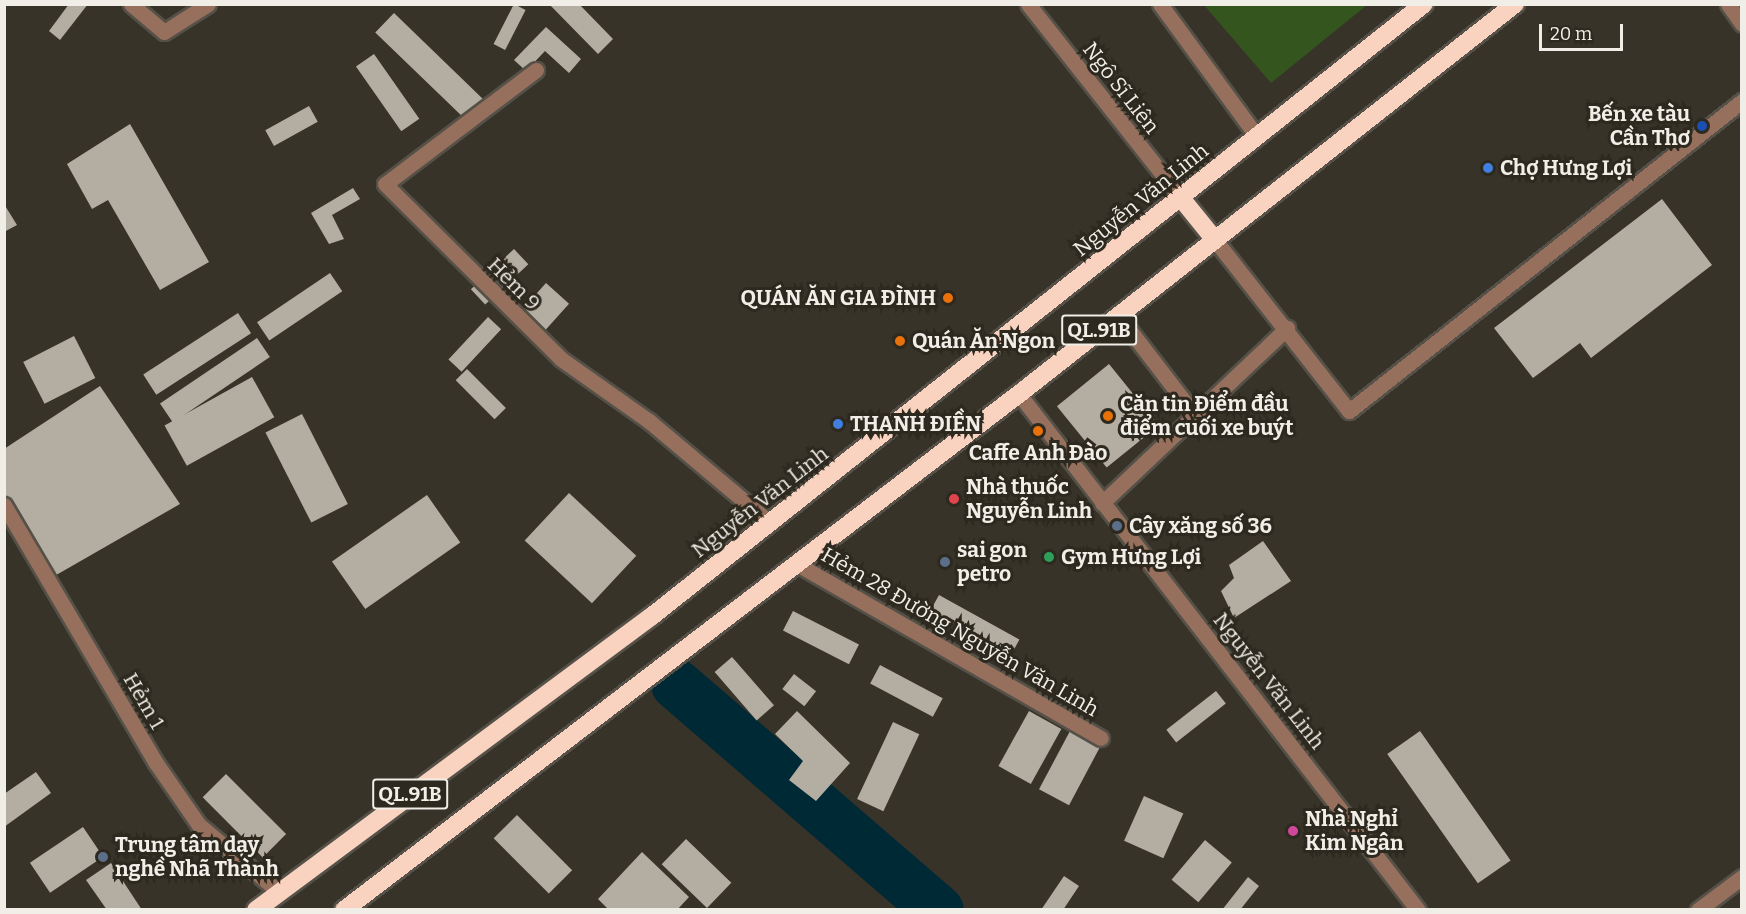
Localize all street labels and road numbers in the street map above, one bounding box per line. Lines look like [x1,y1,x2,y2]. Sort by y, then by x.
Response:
street label: Ngô Sĩ Liên [1078,37,1164,139]
street label: Nguyễn Văn Linh [1069,138,1213,262]
street label: Hẻm 9 [482,252,546,316]
road number: QL.91B [1060,313,1138,347]
street label: Nguyễn Văn Linh [687,441,833,563]
street label: Hẻm 28 Đường Nguyễn Văn Linh [817,542,1103,722]
street label: Nguyễn Văn Linh [1208,608,1330,754]
street label: Hẻm 1 [118,668,170,734]
road number: QL.91B [371,777,449,811]

